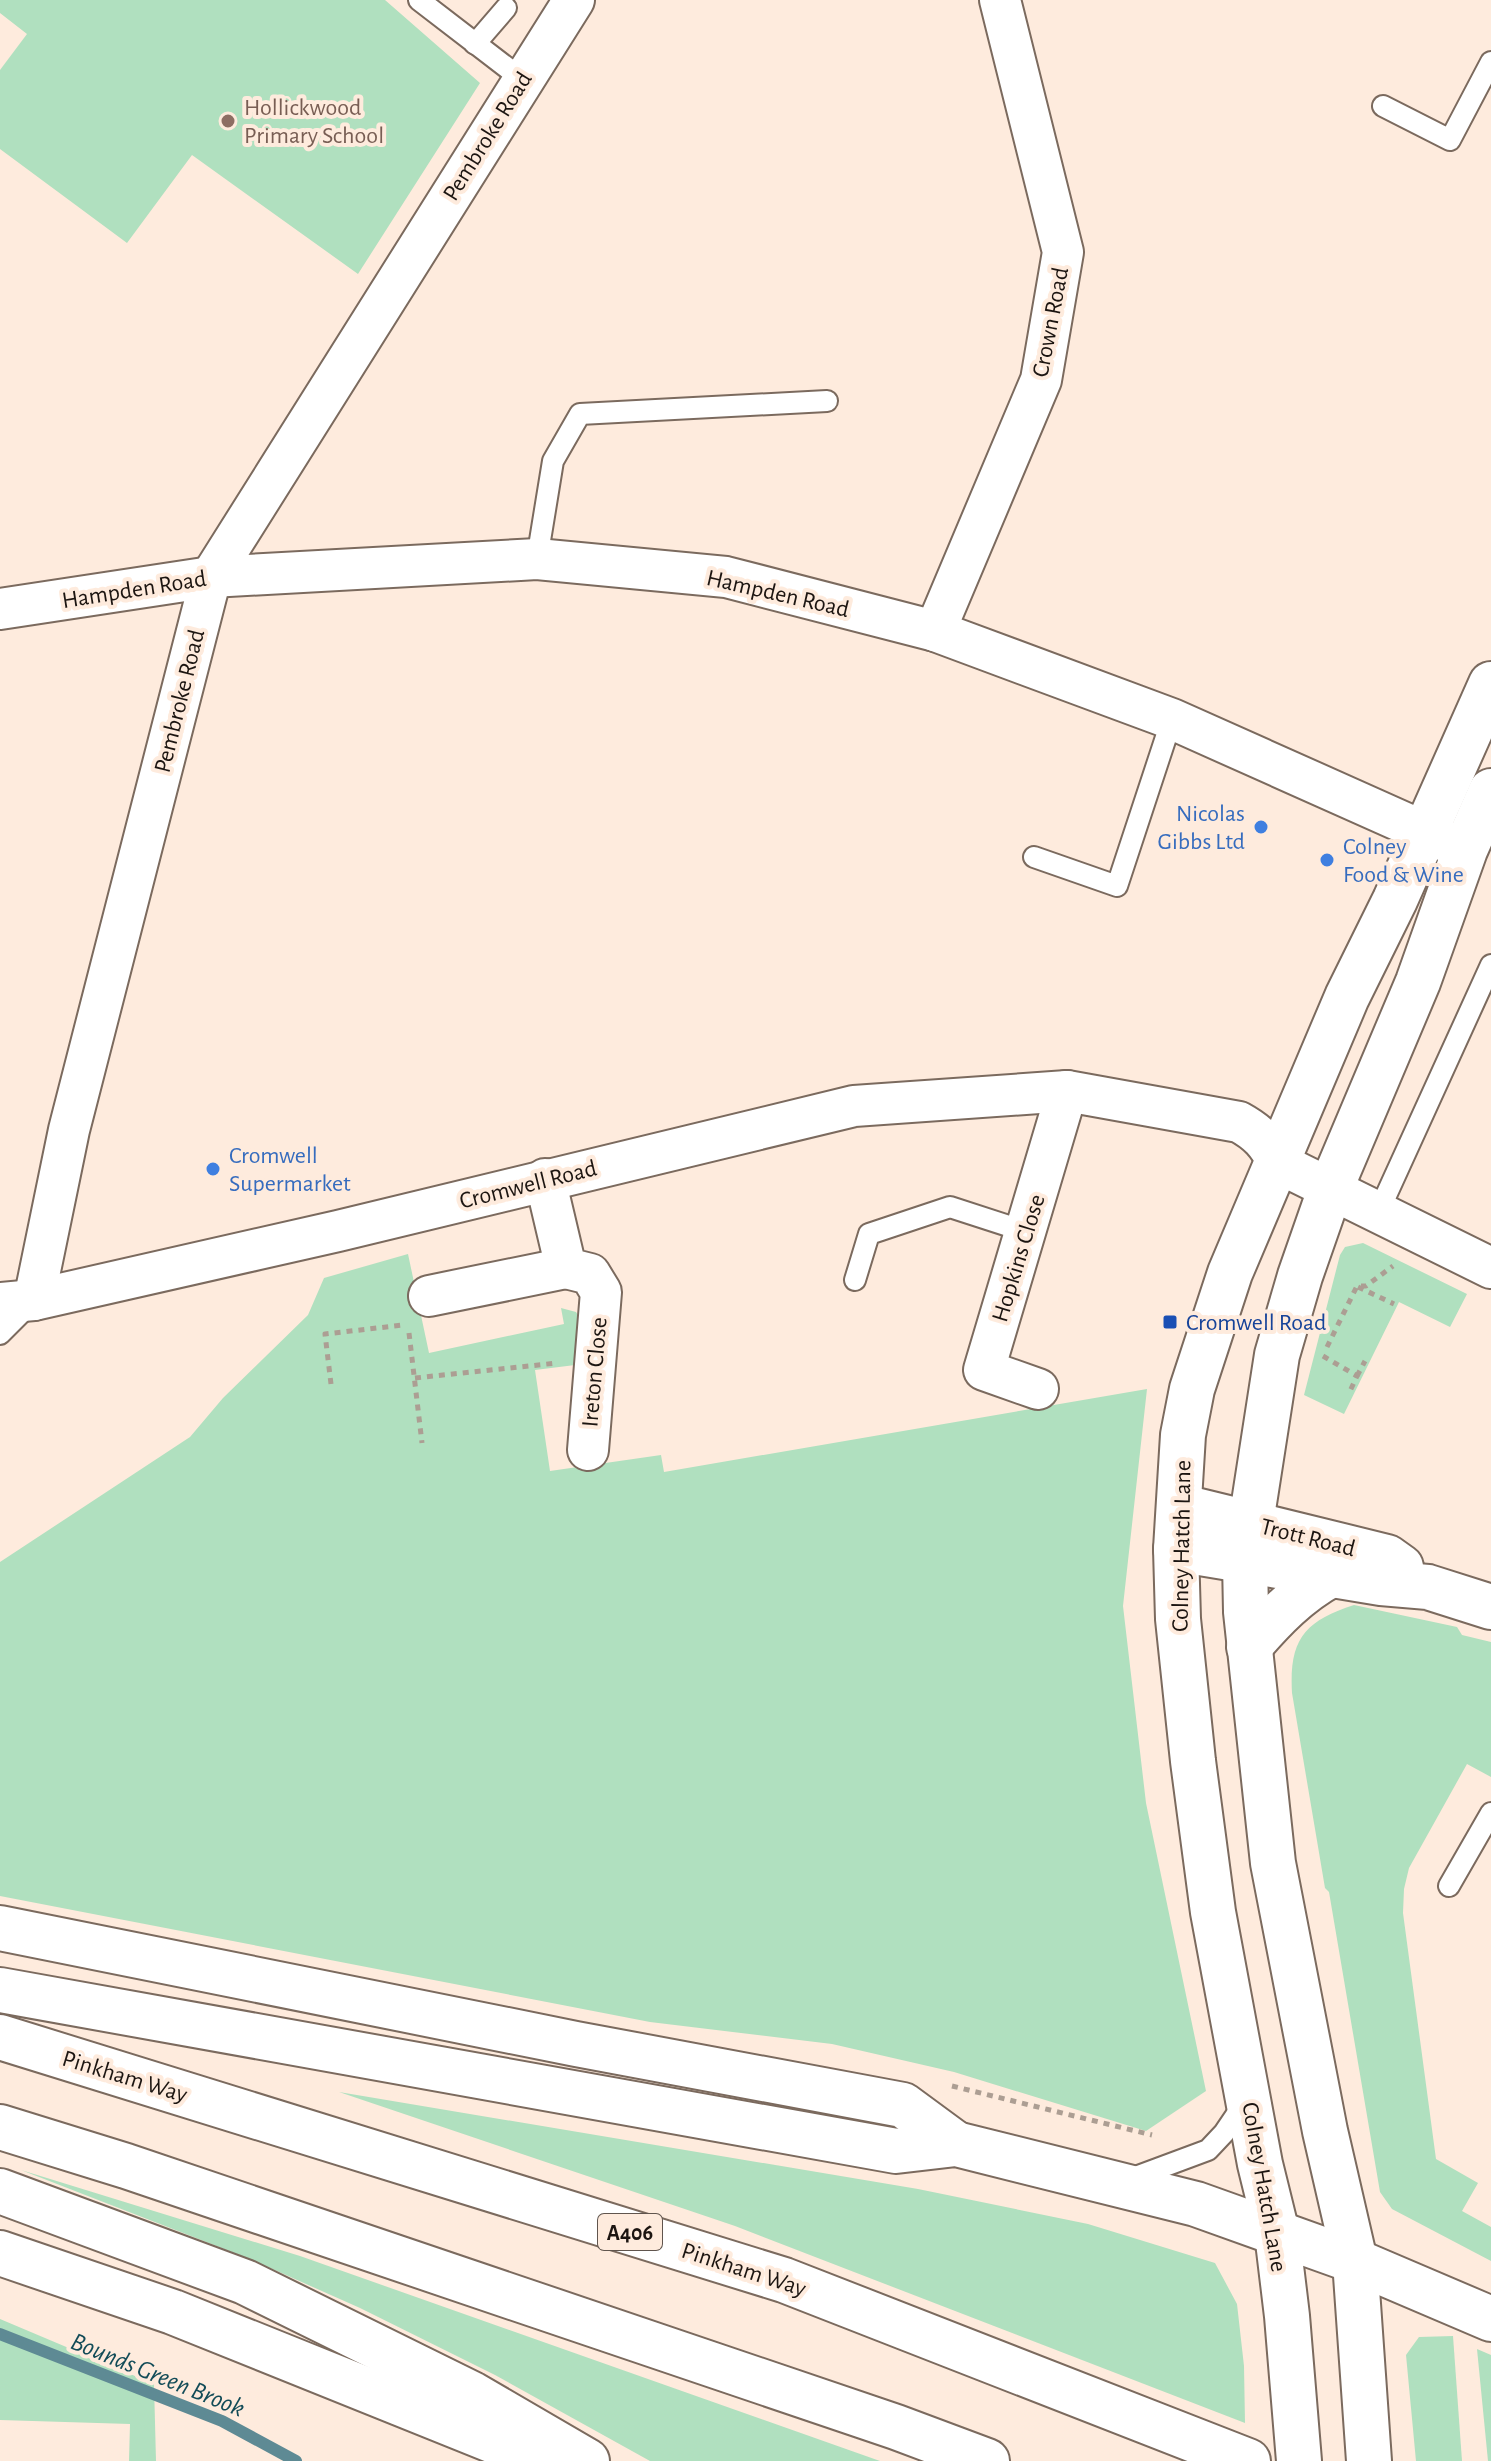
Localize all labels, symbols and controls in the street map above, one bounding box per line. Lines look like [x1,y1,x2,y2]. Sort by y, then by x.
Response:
street label: Pembroke Road [439,68,537,205]
place label: Hollickwood Primary School [244,96,384,148]
marker: Hollickwood Primary School [219,112,237,130]
street label: Crown Road [1029,265,1073,379]
street label: Hampden Road [704,566,851,622]
street label: Hampden Road [60,567,208,613]
street label: Pembroke Road [151,627,209,775]
place label: Nicolas Gibbs Ltd [1158,802,1245,854]
marker: Nicolas Gibbs Ltd [1252,818,1270,836]
place label: Colney Food & Wine [1343,835,1464,887]
marker: Colney Food & Wine [1318,851,1336,869]
place label: Cromwell Supermarket [229,1144,351,1196]
street label: Cromwell Road [457,1156,599,1214]
marker: Cromwell Supermarket [204,1160,222,1178]
street label: Hopkins Close [988,1192,1050,1325]
place label: Cromwell Road [1186,1311,1326,1335]
marker: Cromwell Road [1161,1313,1179,1331]
street label: Ireton Close [578,1316,612,1428]
street label: Colney Hatch Lane [1169,1460,1195,1632]
street label: Trott Road [1258,1515,1358,1561]
street label: Pinkham Way [59,2047,190,2107]
street label: Colney Hatch Lane [1237,2101,1291,2274]
road number: A406 [598,2214,662,2250]
street label: Pinkham Way [679,2239,809,2301]
water label: Bounds Green Brook [67,2328,248,2422]

